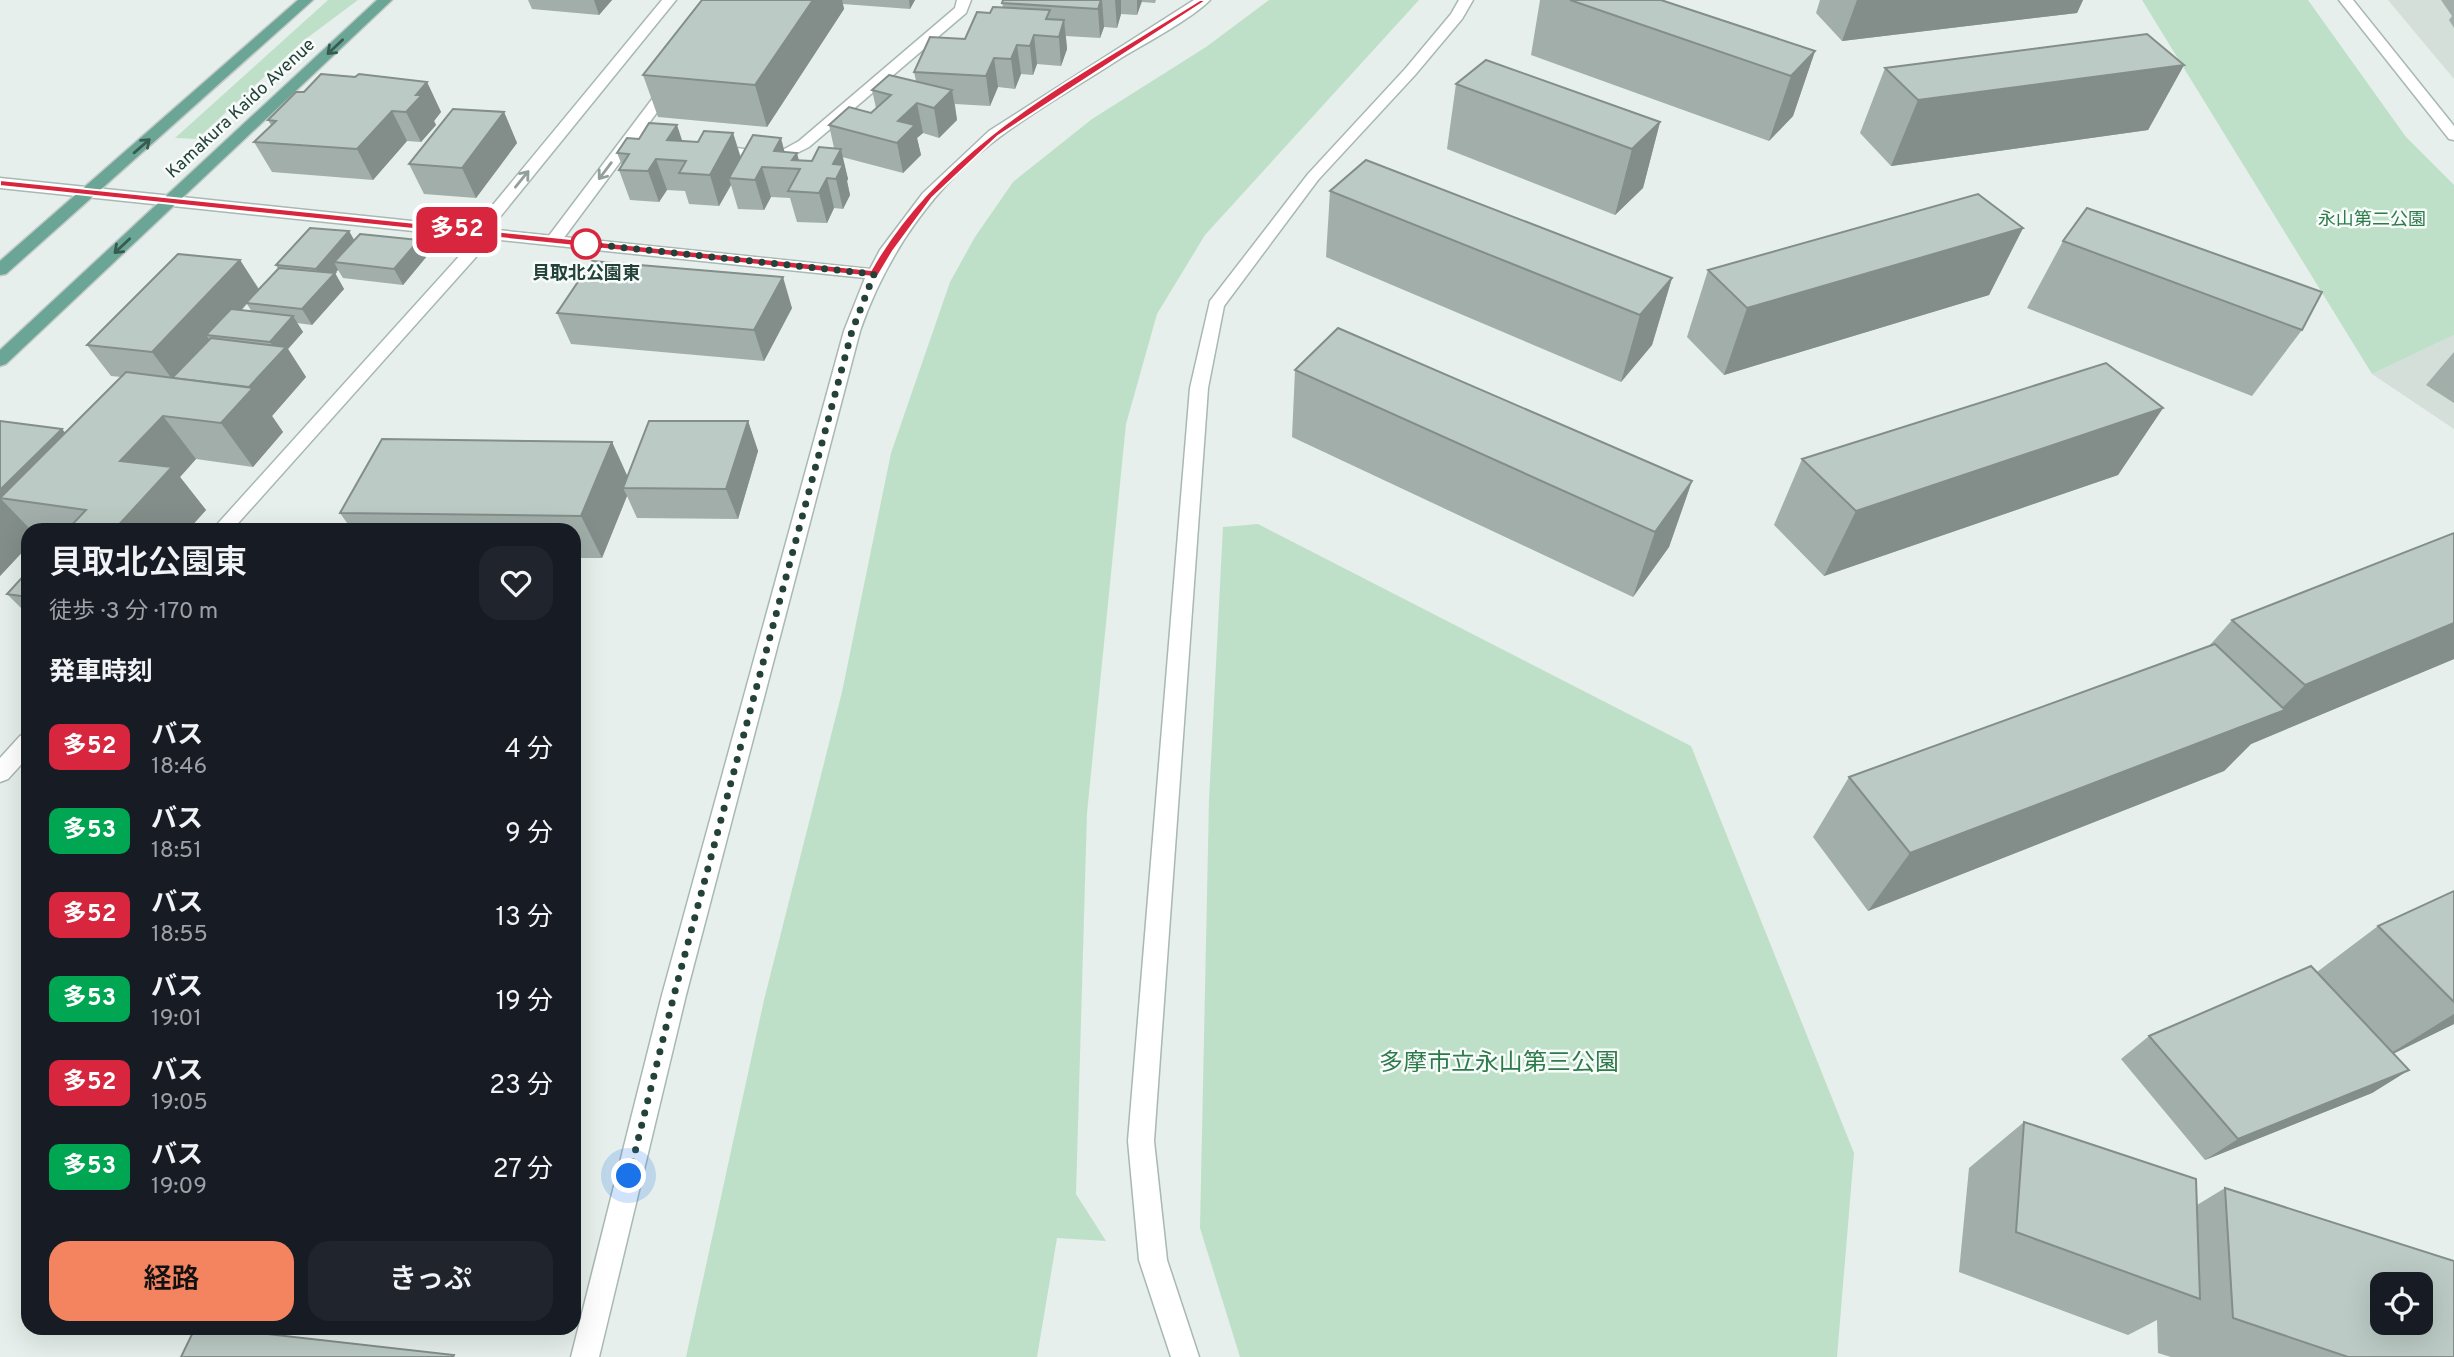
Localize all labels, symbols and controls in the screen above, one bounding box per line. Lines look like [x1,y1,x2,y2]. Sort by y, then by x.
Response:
street label: Kamakura Kaido Avenue [162,34,320,184]
one-way arrow [327,38,344,55]
one-way arrow [132,138,150,154]
one-way arrow [598,162,613,181]
one-way arrow [514,171,530,189]
line badge: 多52 [417,207,497,253]
park label: 永山第二公園 [2318,209,2426,232]
text: 多52 [430,215,484,245]
marker: 貝取北公園東 [571,229,601,259]
one-way arrow [114,237,131,254]
place label: 貝取北公園東 [532,263,640,286]
text: 貝取北公園東 [49,544,247,586]
button: heart [479,546,553,620]
text: 徒歩 · 3 分 · 170 m [49,598,218,627]
text: 発車時刻 [49,657,153,690]
text: バス [151,720,203,753]
text: 多52 [63,732,116,762]
text: 4 分 [505,734,553,767]
text: 18:46 [151,753,207,782]
text: バス [151,804,203,837]
text: 多53 [63,816,116,846]
text: 9 分 [505,818,553,851]
text: 18:51 [151,837,202,866]
text: バス [151,888,203,921]
text: 多52 [63,900,116,930]
text: 13 分 [496,902,553,935]
text: 18:55 [151,921,208,950]
text: バス [151,972,203,1005]
text: 多53 [63,984,116,1014]
text: 19 分 [496,986,553,1019]
text: 19:01 [151,1005,202,1034]
park label: 多摩市立永山第三公園 [1379,1049,1619,1079]
text: バス [151,1056,203,1089]
text: 多52 [63,1068,116,1098]
text: 23 分 [489,1070,553,1103]
text: 19:05 [151,1089,208,1118]
text: バス [151,1140,203,1173]
text: 多53 [63,1152,116,1182]
text: 27 分 [493,1154,553,1187]
your location [611,1158,646,1193]
text: 19:09 [151,1173,207,1202]
button: 経路 [49,1241,294,1321]
button: きっぷ [308,1241,553,1321]
map controls [2370,1272,2433,1335]
button: locate [2370,1272,2433,1335]

